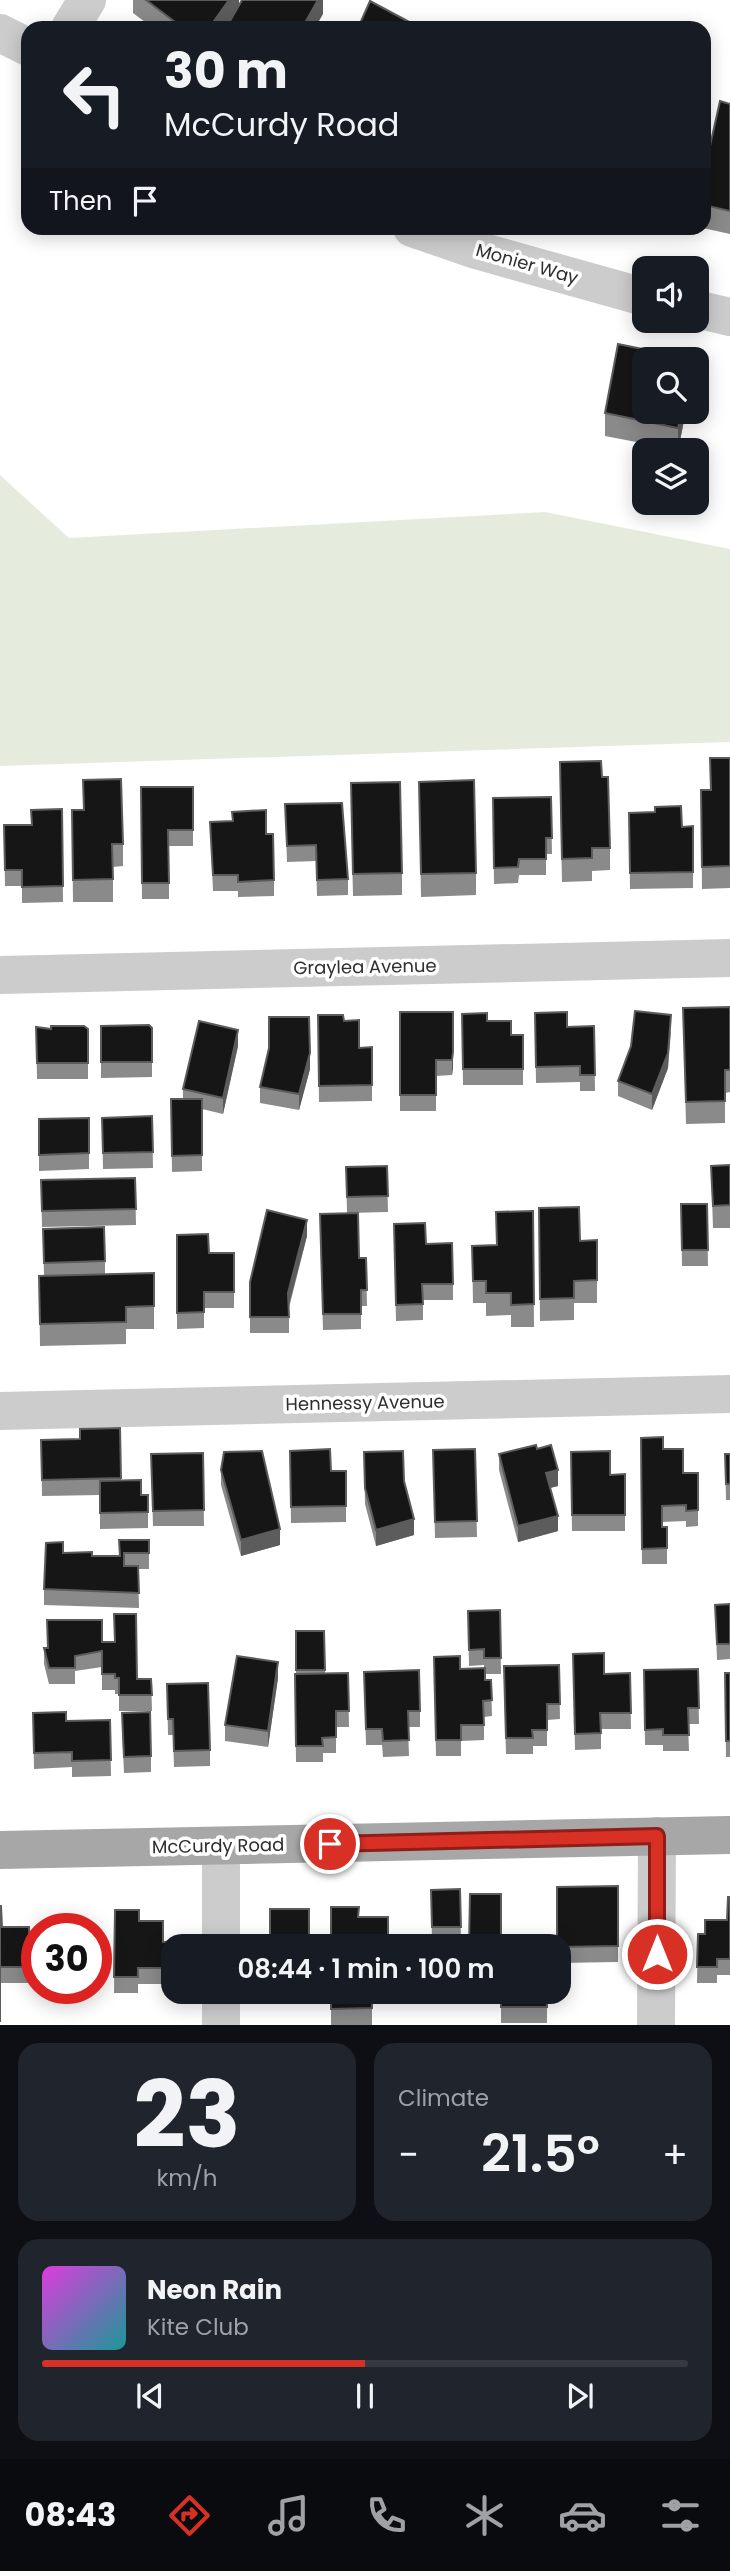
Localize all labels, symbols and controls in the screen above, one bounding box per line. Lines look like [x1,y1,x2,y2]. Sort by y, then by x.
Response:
text: 30 m [164,37,288,105]
icon: left [49,49,140,140]
text: McCurdy Road [164,102,400,147]
icon: arrive [126,182,164,220]
text: Then [49,183,112,219]
street label: Monier Way [473,237,581,290]
map controls [632,256,709,515]
button: sound [632,256,709,333]
button: search [632,347,709,424]
button: layers [632,438,709,515]
street label: Graylea Avenue [293,953,437,980]
street label: Hennessy Avenue [285,1389,445,1416]
pin [300,1814,360,1874]
icon: arrive [311,1825,349,1863]
street label: McCurdy Road [152,1832,284,1859]
speed limit sign: 30 [21,1913,112,2004]
position arrow [620,1917,694,1991]
text: 08:44 · 1 min · 100 m [237,1951,495,1987]
text: 23 [133,2051,241,2179]
text: Climate [398,2082,489,2114]
text: 21.5° [481,2117,600,2190]
text: − [398,2128,419,2181]
text: + [662,2128,688,2181]
text: km/h [156,2162,218,2194]
text: Neon Rain [147,2272,282,2308]
text: Kite Club [147,2311,249,2343]
icon: previous [131,2377,169,2415]
icon: pause [346,2377,384,2415]
icon: next [561,2377,599,2415]
icon: directions [165,2491,214,2540]
icon: music [264,2491,313,2540]
icon: phone [362,2491,411,2540]
icon: climate [460,2491,509,2540]
icon: car [558,2491,607,2540]
icon: filters [656,2491,705,2540]
text: 08:43 [25,2492,116,2537]

